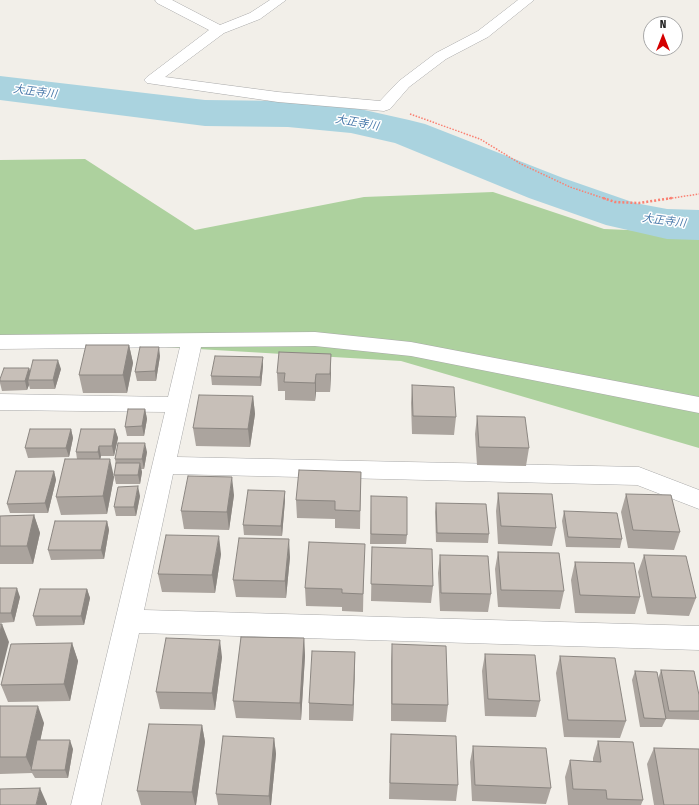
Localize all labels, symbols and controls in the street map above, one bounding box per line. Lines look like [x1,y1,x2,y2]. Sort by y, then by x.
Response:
north arrow [643,16,683,56]
text: N [660,18,666,31]
water label: 大正寺川 [12,83,58,101]
water label: 大正寺川 [334,113,380,133]
water label: 大正寺川 [641,212,687,230]

